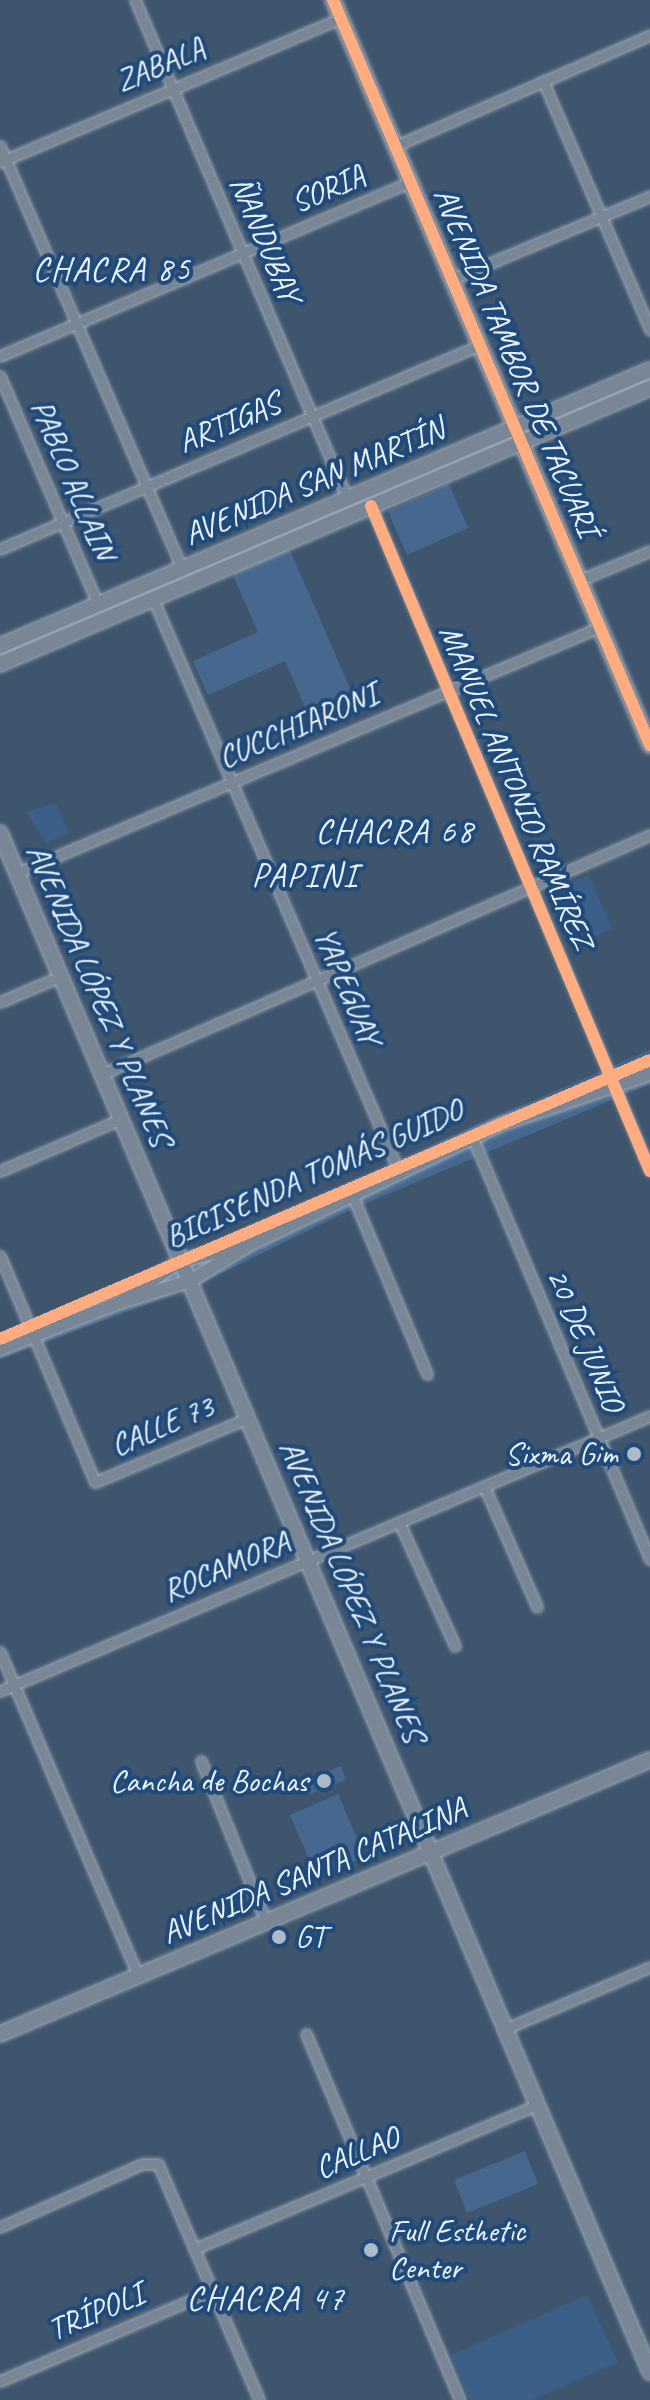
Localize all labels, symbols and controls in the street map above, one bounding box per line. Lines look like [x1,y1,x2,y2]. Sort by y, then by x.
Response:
street label: ZABALA [110,29,210,101]
street label: SORIA [285,156,371,222]
street label: ÑANDUBAY [221,170,309,308]
street label: AVENIDA TAMBOR DE TACUARÍ [425,183,607,541]
district label: CHACRA 85 [32,249,192,289]
street label: ARTIGAS [172,384,286,462]
street label: PABLO ALLAIN [22,394,124,566]
street label: AVENIDA SAN MARTÍN [179,410,449,554]
street label: MANUEL ANTONIO RAMÍREZ [430,619,602,955]
street label: CUCCHIARONI [212,675,384,777]
district label: CHACRA 68 [315,811,475,851]
street label: AVENIDA LÓPEZ Y PLANES [18,838,180,1152]
district label: PAPINI [252,855,358,895]
street label: YAPEGUAY [305,921,389,1051]
street label: BICISENDA TOMÁS GUIDO [159,1091,469,1257]
street label: 20 DE JUNIO [538,1263,632,1417]
street label: CALLE 73 [105,1387,219,1465]
street label: AVENIDA LÓPEZ Y PLANES [271,1434,433,1748]
place label: Sixma Gim [505,1435,618,1473]
marker: Sixma Gim [625,1445,643,1463]
street label: ROCAMORA [157,1523,295,1611]
place label: Cancha de Bochas [110,1762,308,1800]
marker: Cancha de Bochas [315,1772,333,1790]
street label: AVENIDA SANTA CATALINA [156,1790,472,1952]
place label: GT [295,1918,325,1956]
marker: GT [270,1928,288,1946]
street label: CALLAO [309,2118,405,2188]
place label: Full Esthetic Center [389,2213,525,2288]
marker: Full Esthetic Center [360,2239,382,2261]
street label: TRÍPOLI [42,2275,150,2349]
district label: CHACRA 47 [186,2278,346,2318]

